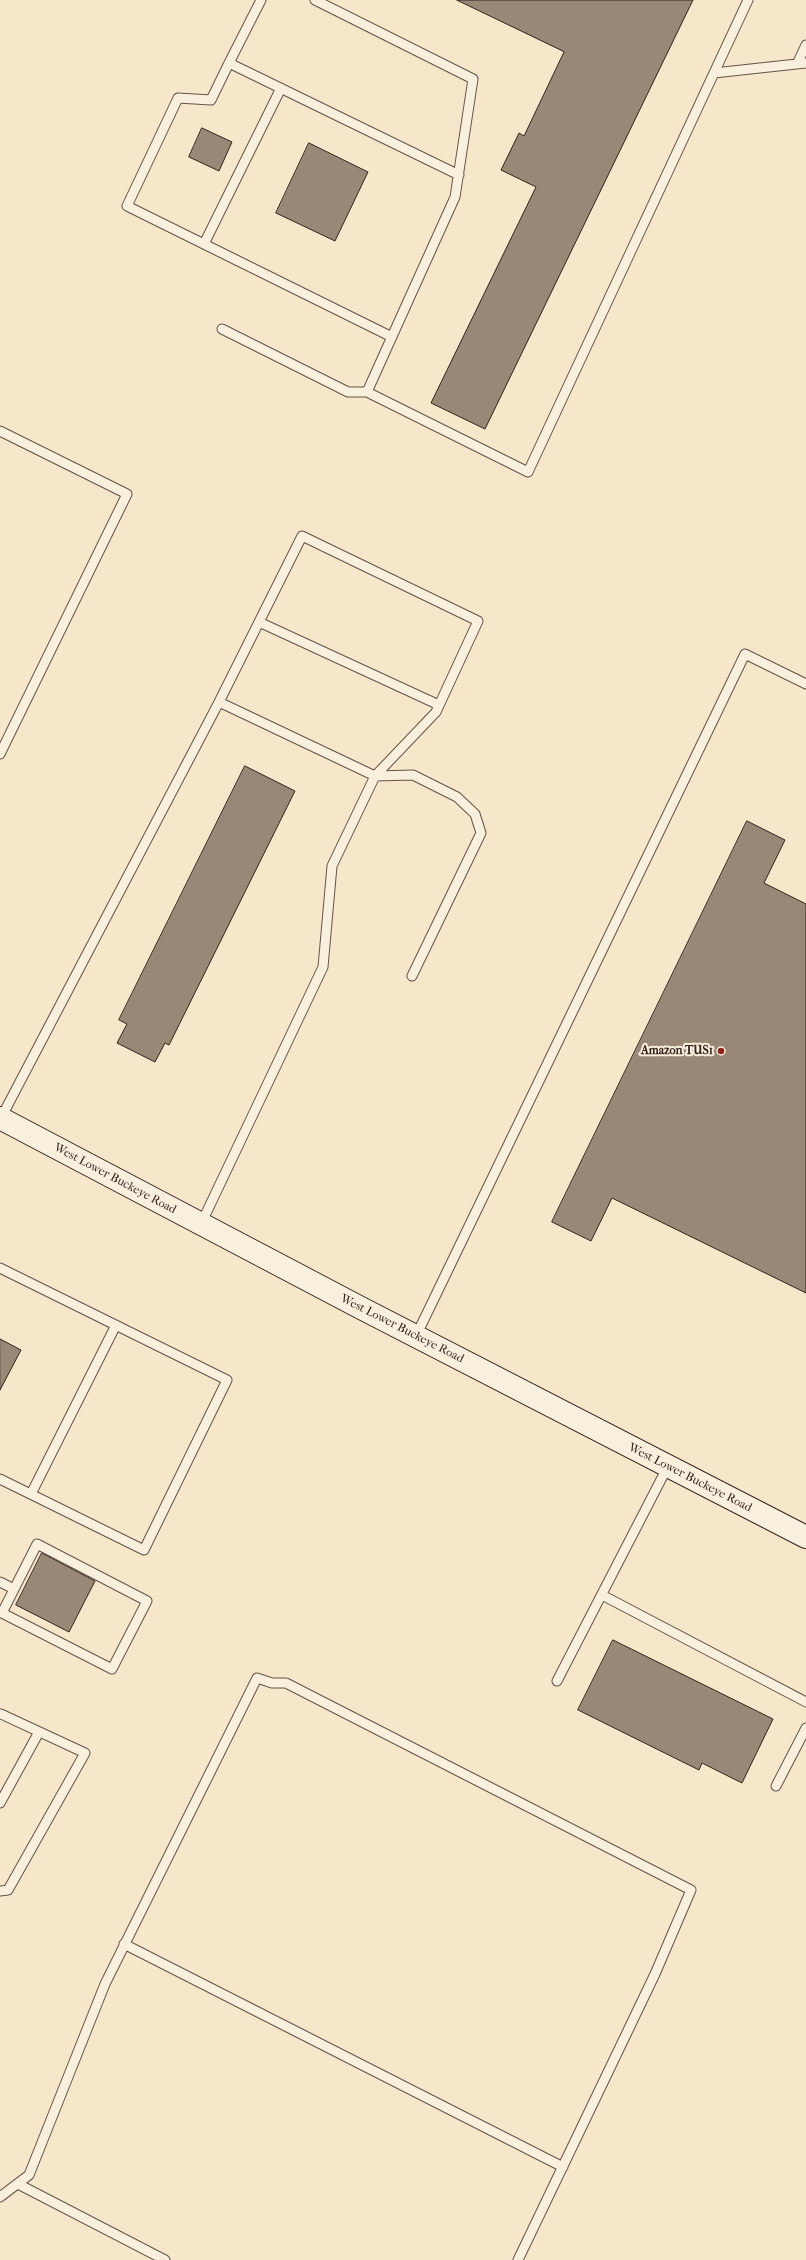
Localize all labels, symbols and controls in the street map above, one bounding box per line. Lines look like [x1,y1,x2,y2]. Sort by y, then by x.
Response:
place label: Amazon TUS1 [641,1044,713,1058]
marker: Amazon TUS1 [716,1046,726,1056]
street label: West Lower Buckeye Road [51,1141,179,1217]
street label: West Lower Buckeye Road [338,1292,466,1366]
street label: West Lower Buckeye Road [626,1441,754,1515]

